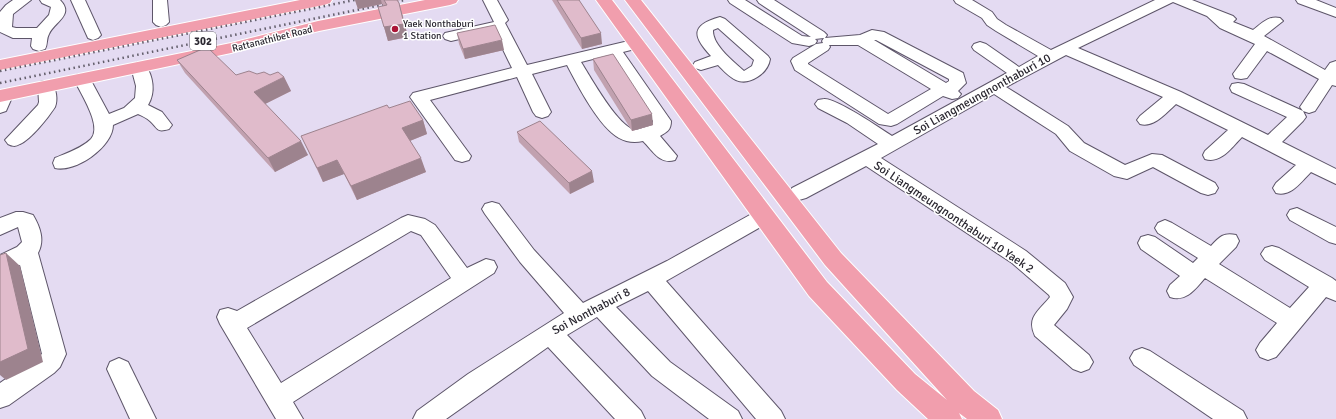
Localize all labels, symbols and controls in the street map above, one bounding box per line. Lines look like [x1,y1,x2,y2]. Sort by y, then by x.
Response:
place label: Yaek Nonthaburi 1 Station [403,18,474,42]
street label: Rattanathibet Road [231,23,314,55]
marker: Yaek Nonthaburi 1 Station [390,24,400,34]
road number: 302 [190,32,216,50]
street label: Soi Liangmeungnonthaburi 10 [911,50,1053,138]
street label: Soi Liangmeungnonthaburi 10 Yaek 2 [871,158,1037,277]
street label: Soi Nonthaburi 8 [550,285,633,338]

